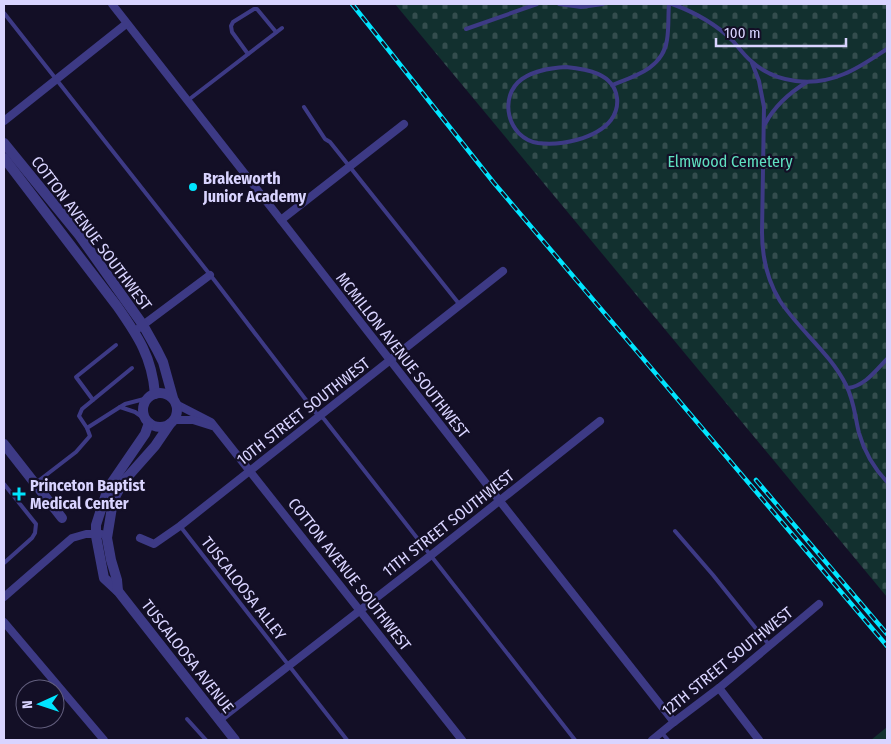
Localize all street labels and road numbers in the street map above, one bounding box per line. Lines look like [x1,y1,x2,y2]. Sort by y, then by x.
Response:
street label: COTTON AVENUE SOUTHWEST [27,152,156,315]
street label: MCMILLON AVENUE SOUTHWEST [332,269,474,442]
street label: 10TH STREET SOUTHWEST [233,353,374,469]
street label: 11TH STREET SOUTHWEST [379,466,518,581]
street label: COTTON AVENUE SOUTHWEST [284,494,415,655]
street label: TUSCALOOSA ALLEY [197,533,290,644]
street label: TUSCALOOSA AVENUE [138,596,238,717]
street label: 12TH STREET SOUTHWEST [658,602,797,720]

